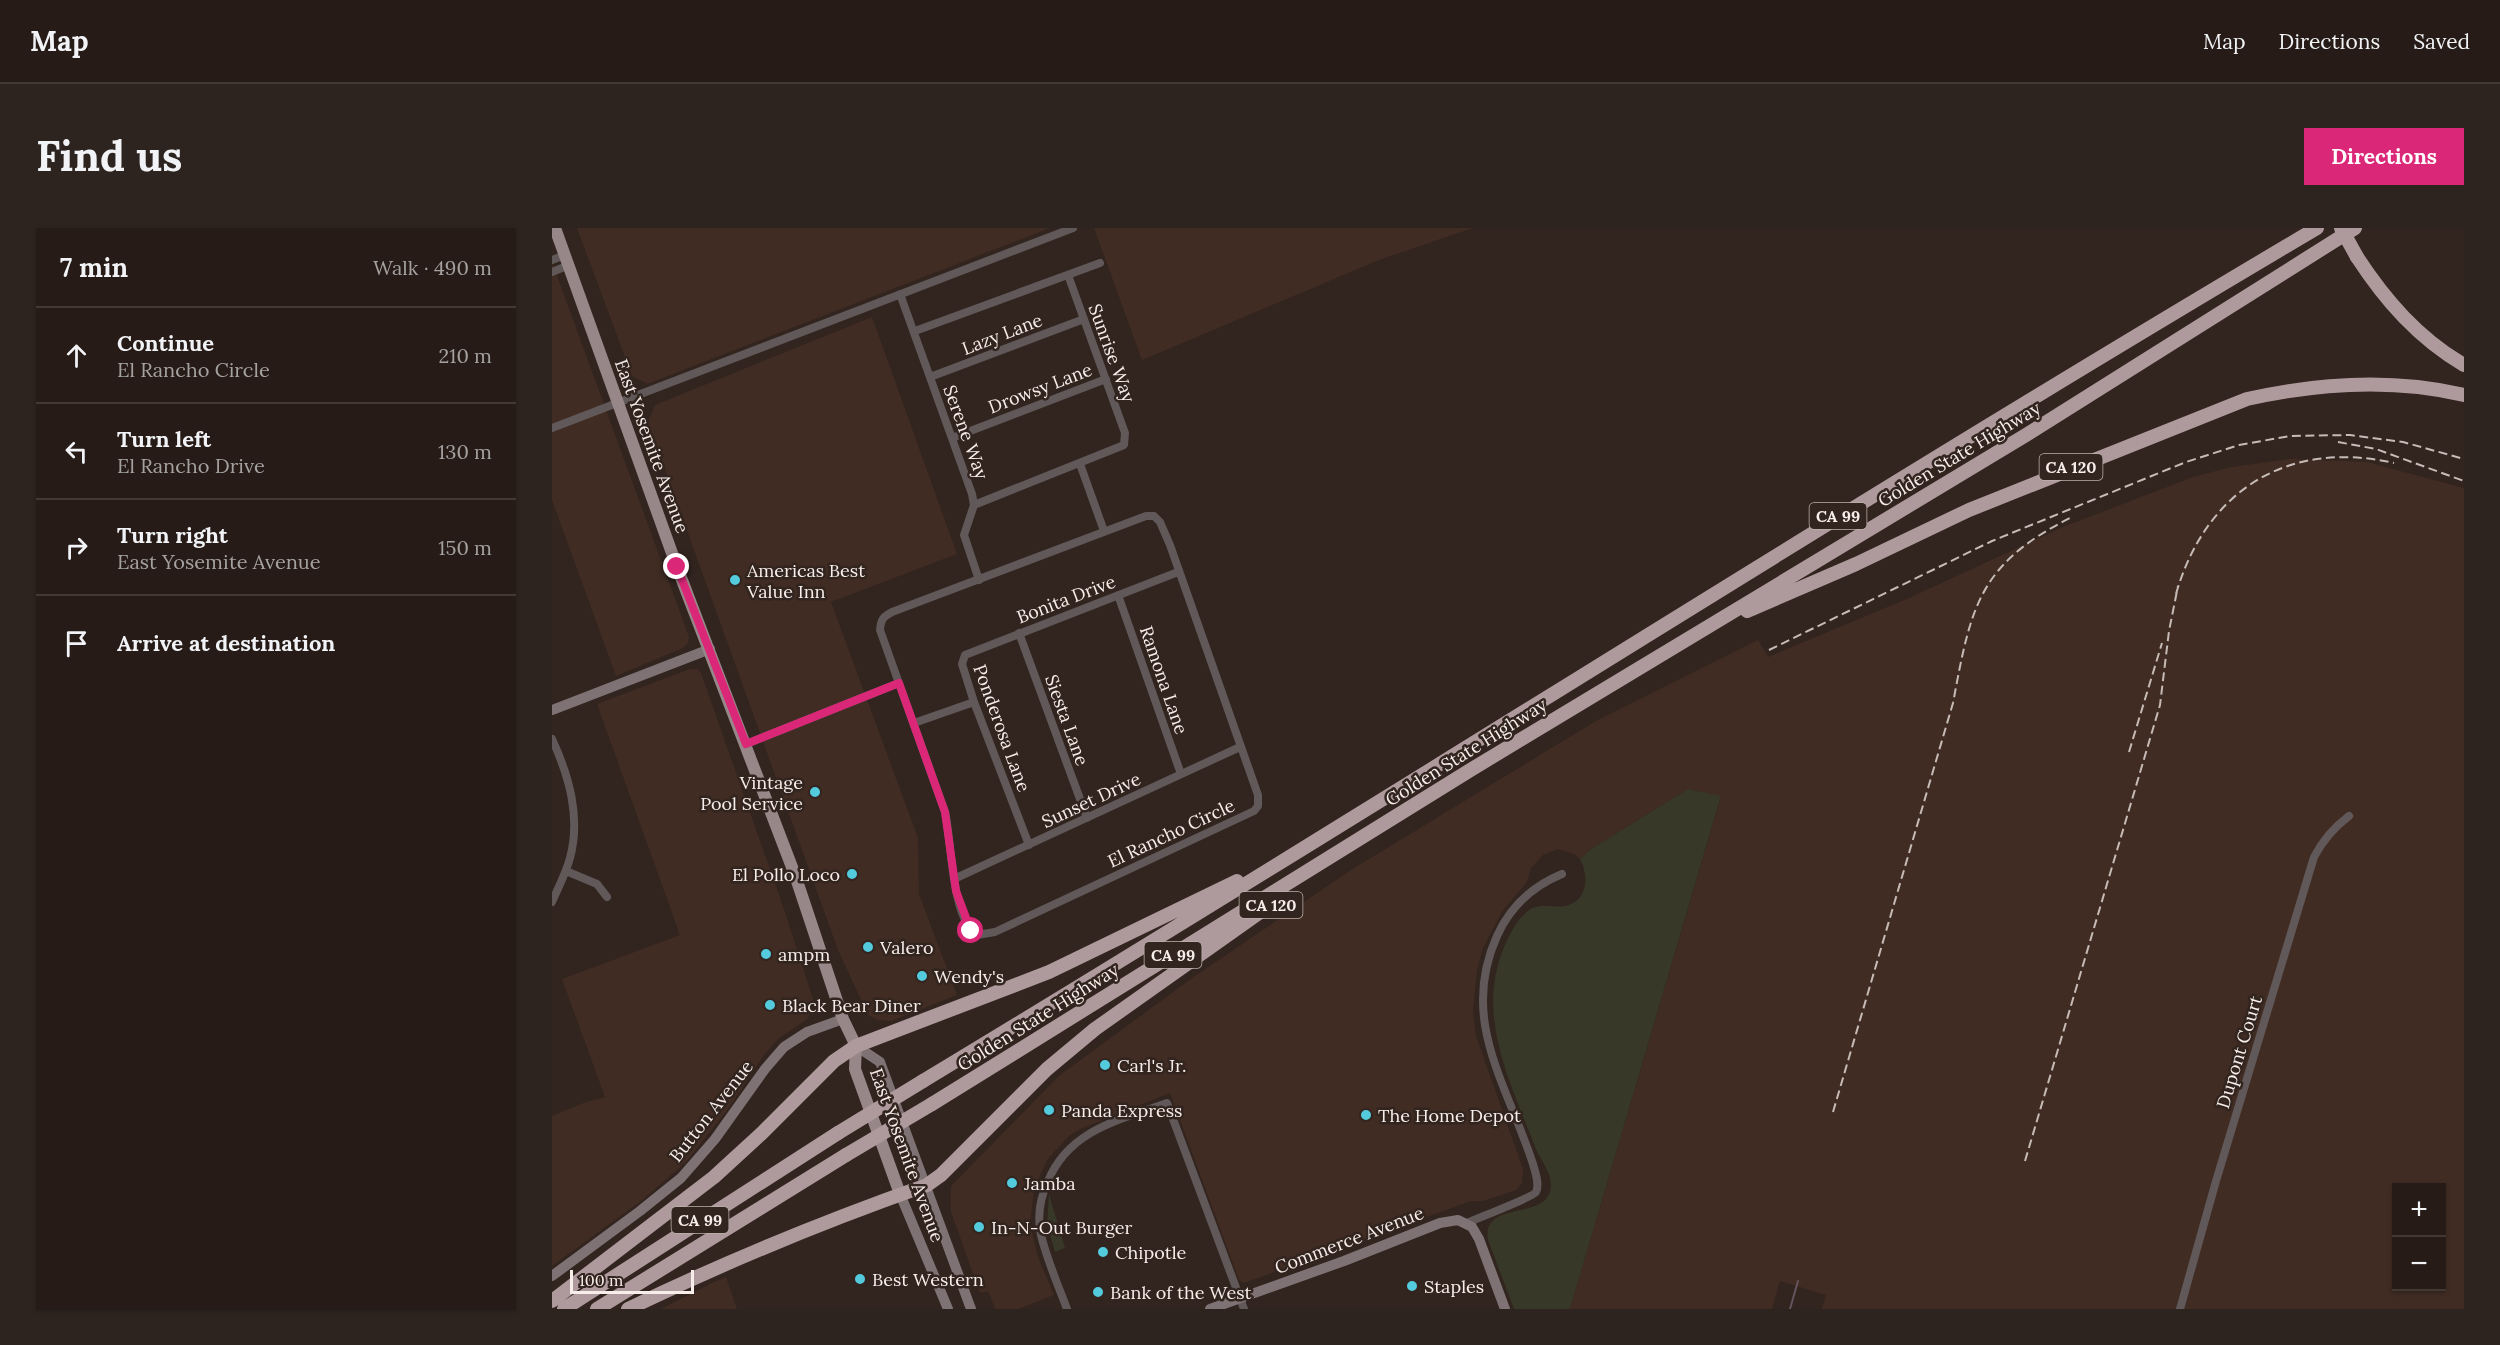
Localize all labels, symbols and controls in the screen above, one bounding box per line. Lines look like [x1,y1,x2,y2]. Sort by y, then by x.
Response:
text: Map [30,23,89,59]
text: Map [2203,28,2246,55]
text: Directions [2279,28,2380,55]
text: Saved [2413,28,2470,55]
button: Directions [2304,128,2464,185]
text: Find us [36,129,182,183]
text: 7 min [60,251,128,284]
text: Walk · 490 m [373,255,492,280]
street label: Sunrise Way [1084,301,1141,406]
street label: Lazy Lane [959,308,1046,360]
text: Continue [117,329,214,357]
icon: ahead [60,339,93,372]
text: 210 m [438,343,492,368]
street label: East Yosemite Avenue [610,356,694,536]
text: El Rancho Circle [117,357,270,382]
street label: Drowsy Lane [985,358,1095,418]
street label: Serene Way [938,382,994,483]
street label: Golden State Highway [1873,396,2045,512]
text: Turn left [117,425,211,453]
icon: left [60,435,93,468]
text: 130 m [438,439,492,464]
text: El Rancho Drive [117,453,265,478]
road number: CA 120 [2040,454,2102,480]
road number: CA 99 [1810,503,1866,529]
text: Turn right [117,521,228,549]
icon: right [60,531,93,564]
text: 150 m [438,535,492,560]
text: East Yosemite Avenue [117,549,321,574]
route end [663,553,689,579]
place label: Americas Best Value Inn [746,559,865,603]
street label: Bonita Drive [1013,570,1119,628]
marker: Americas Best Value Inn [728,573,742,587]
street label: Ramona Lane [1135,623,1193,737]
icon: arrive [60,627,93,660]
text: Arrive at destination [117,629,335,657]
street label: Ponderosa Lane [968,661,1036,795]
street label: Siesta Lane [1040,671,1094,769]
street label: Golden State Highway [1381,693,1551,811]
street label: Sunset Drive [1038,767,1144,833]
place label: Vintage Pool Service [700,771,803,815]
marker: Vintage Pool Service [808,785,822,799]
street label: El Rancho Circle [1104,793,1238,872]
place label: El Pollo Loco [732,863,840,886]
marker: El Pollo Loco [845,867,859,881]
road number: CA 120 [1240,892,1302,918]
route start [957,917,983,943]
place label: Valero [879,936,933,959]
marker: Valero [861,940,875,954]
road number: CA 99 [1144,942,1202,968]
place label: ampm [778,943,830,966]
marker: ampm [759,947,773,961]
street label: Golden State Highway [953,958,1123,1076]
place label: Wendy's [934,965,1004,988]
marker: Wendy's [915,969,929,983]
street label: Dupont Court [2211,993,2267,1111]
place label: Black Bear Diner [782,994,921,1017]
marker: Black Bear Diner [763,998,777,1012]
place label: Carl's Jr. [1117,1054,1186,1077]
street label: Button Avenue [664,1055,758,1167]
marker: Carl's Jr. [1098,1058,1112,1072]
street label: East Yosemite Avenue [865,1065,949,1245]
place label: Panda Express [1061,1099,1182,1122]
marker: Panda Express [1042,1103,1056,1117]
place label: The Home Depot [1378,1104,1521,1127]
marker: The Home Depot [1359,1108,1373,1122]
place label: Jamba [1023,1172,1076,1195]
marker: Jamba [1005,1176,1019,1190]
map controls [2392,1183,2446,1291]
button: + [2392,1183,2446,1237]
street label: Commerce Avenue [1271,1201,1427,1279]
road number: CA 99 [672,1207,728,1233]
place label: In-N-Out Burger [991,1216,1133,1239]
marker: In-N-Out Burger [972,1220,986,1234]
button: − [2392,1237,2446,1291]
place label: Chipotle [1115,1241,1187,1264]
marker: Chipotle [1096,1245,1110,1259]
scale bar [570,1267,694,1294]
place label: Best Western [872,1268,984,1291]
text: 100 m [579,1270,623,1290]
marker: Best Western [853,1272,867,1286]
place label: Staples [1424,1275,1484,1298]
marker: Staples [1405,1279,1419,1293]
place label: Bank of the West [1110,1281,1252,1304]
marker: Bank of the West [1091,1285,1105,1299]

